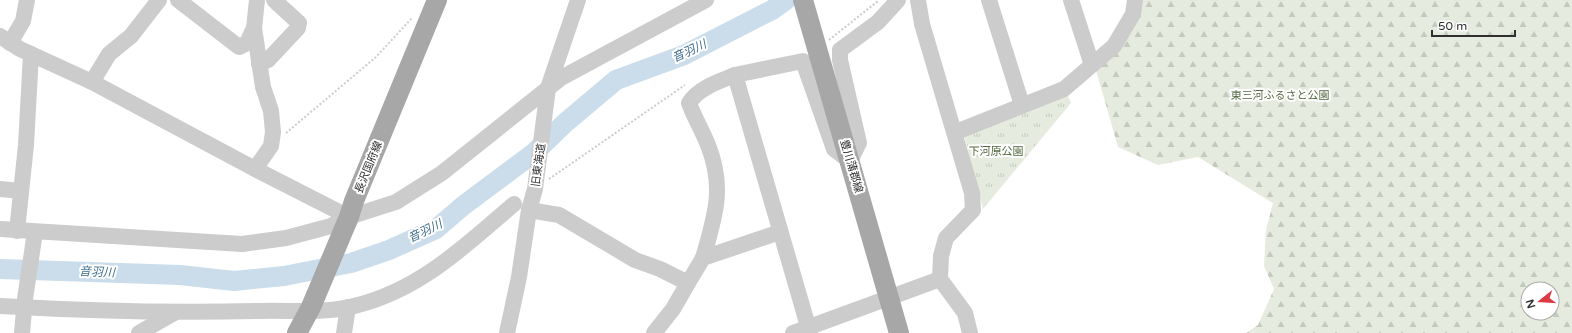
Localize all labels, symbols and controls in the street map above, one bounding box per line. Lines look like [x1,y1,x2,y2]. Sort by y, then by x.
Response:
scale bar [1432,12,1515,38]
text: 50 m [1438,19,1467,33]
water label: 音羽川 [670,36,710,65]
park label: 東三河ふるさと公園 [1231,89,1330,102]
street label: 豊川蒲郡線 [838,138,865,194]
street label: 長沢国府線 [352,139,385,195]
street label: 旧東海道 [529,142,548,188]
park label: 下河原公園 [969,145,1024,158]
water label: 音羽川 [406,216,446,245]
water label: 音羽川 [79,264,117,280]
north arrow [1520,281,1560,321]
text: N [1523,298,1538,310]

